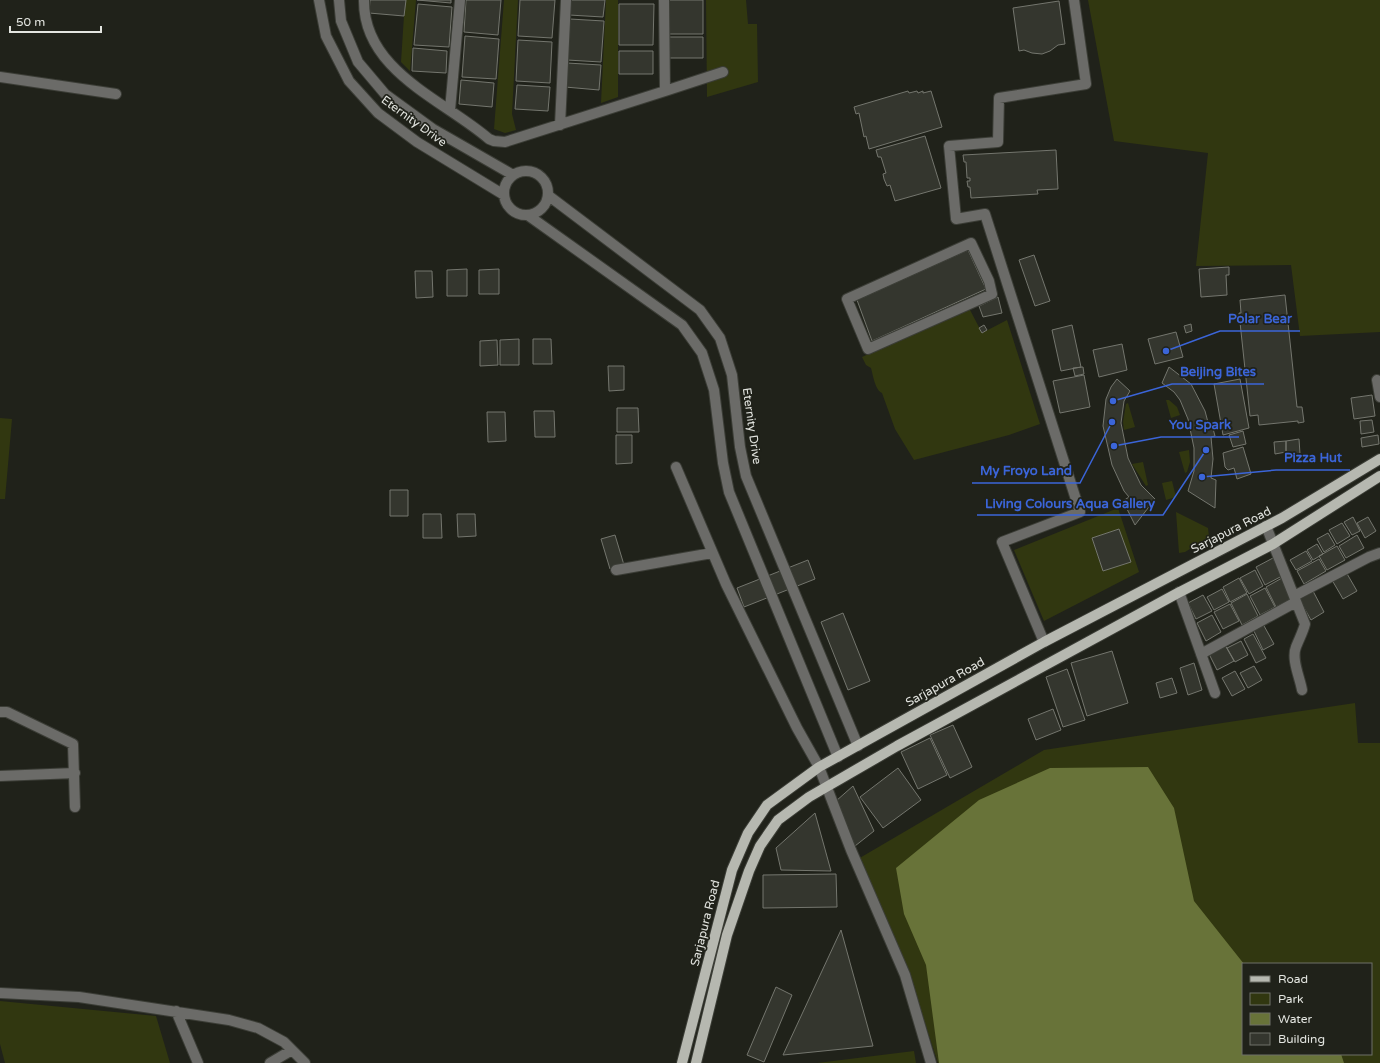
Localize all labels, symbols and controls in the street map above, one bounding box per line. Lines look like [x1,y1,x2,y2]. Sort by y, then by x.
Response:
scale bar [10,8,101,34]
text: 50 m [16,15,45,29]
street label: Eternity Drive [379,93,450,149]
callout: Polar Bear [1220,306,1300,331]
text: Polar Bear [1228,311,1293,327]
callout: Beijing Bites [1172,359,1264,384]
text: Beijing Bites [1180,364,1256,380]
street label: Eternity Drive [740,387,764,465]
callout: You Spark [1161,412,1239,437]
text: You Spark [1169,417,1231,433]
callout: Pizza Hut [1276,445,1350,470]
text: Pizza Hut [1284,450,1342,466]
callout: My Froyo Land [972,458,1080,483]
text: My Froyo Land [980,463,1072,479]
callout: Living Colours Aqua Gallery [977,490,1163,515]
text: Living Colours Aqua Gallery [985,496,1155,512]
street label: Sarjapura Road [1189,504,1273,556]
street label: Sarjapura Road [903,655,987,709]
street label: Sarjapura Road [688,879,722,967]
legend [1242,963,1372,1055]
text: Road [1278,972,1308,986]
text: Park [1278,992,1304,1006]
text: Water [1278,1012,1313,1026]
text: Building [1278,1032,1325,1046]

